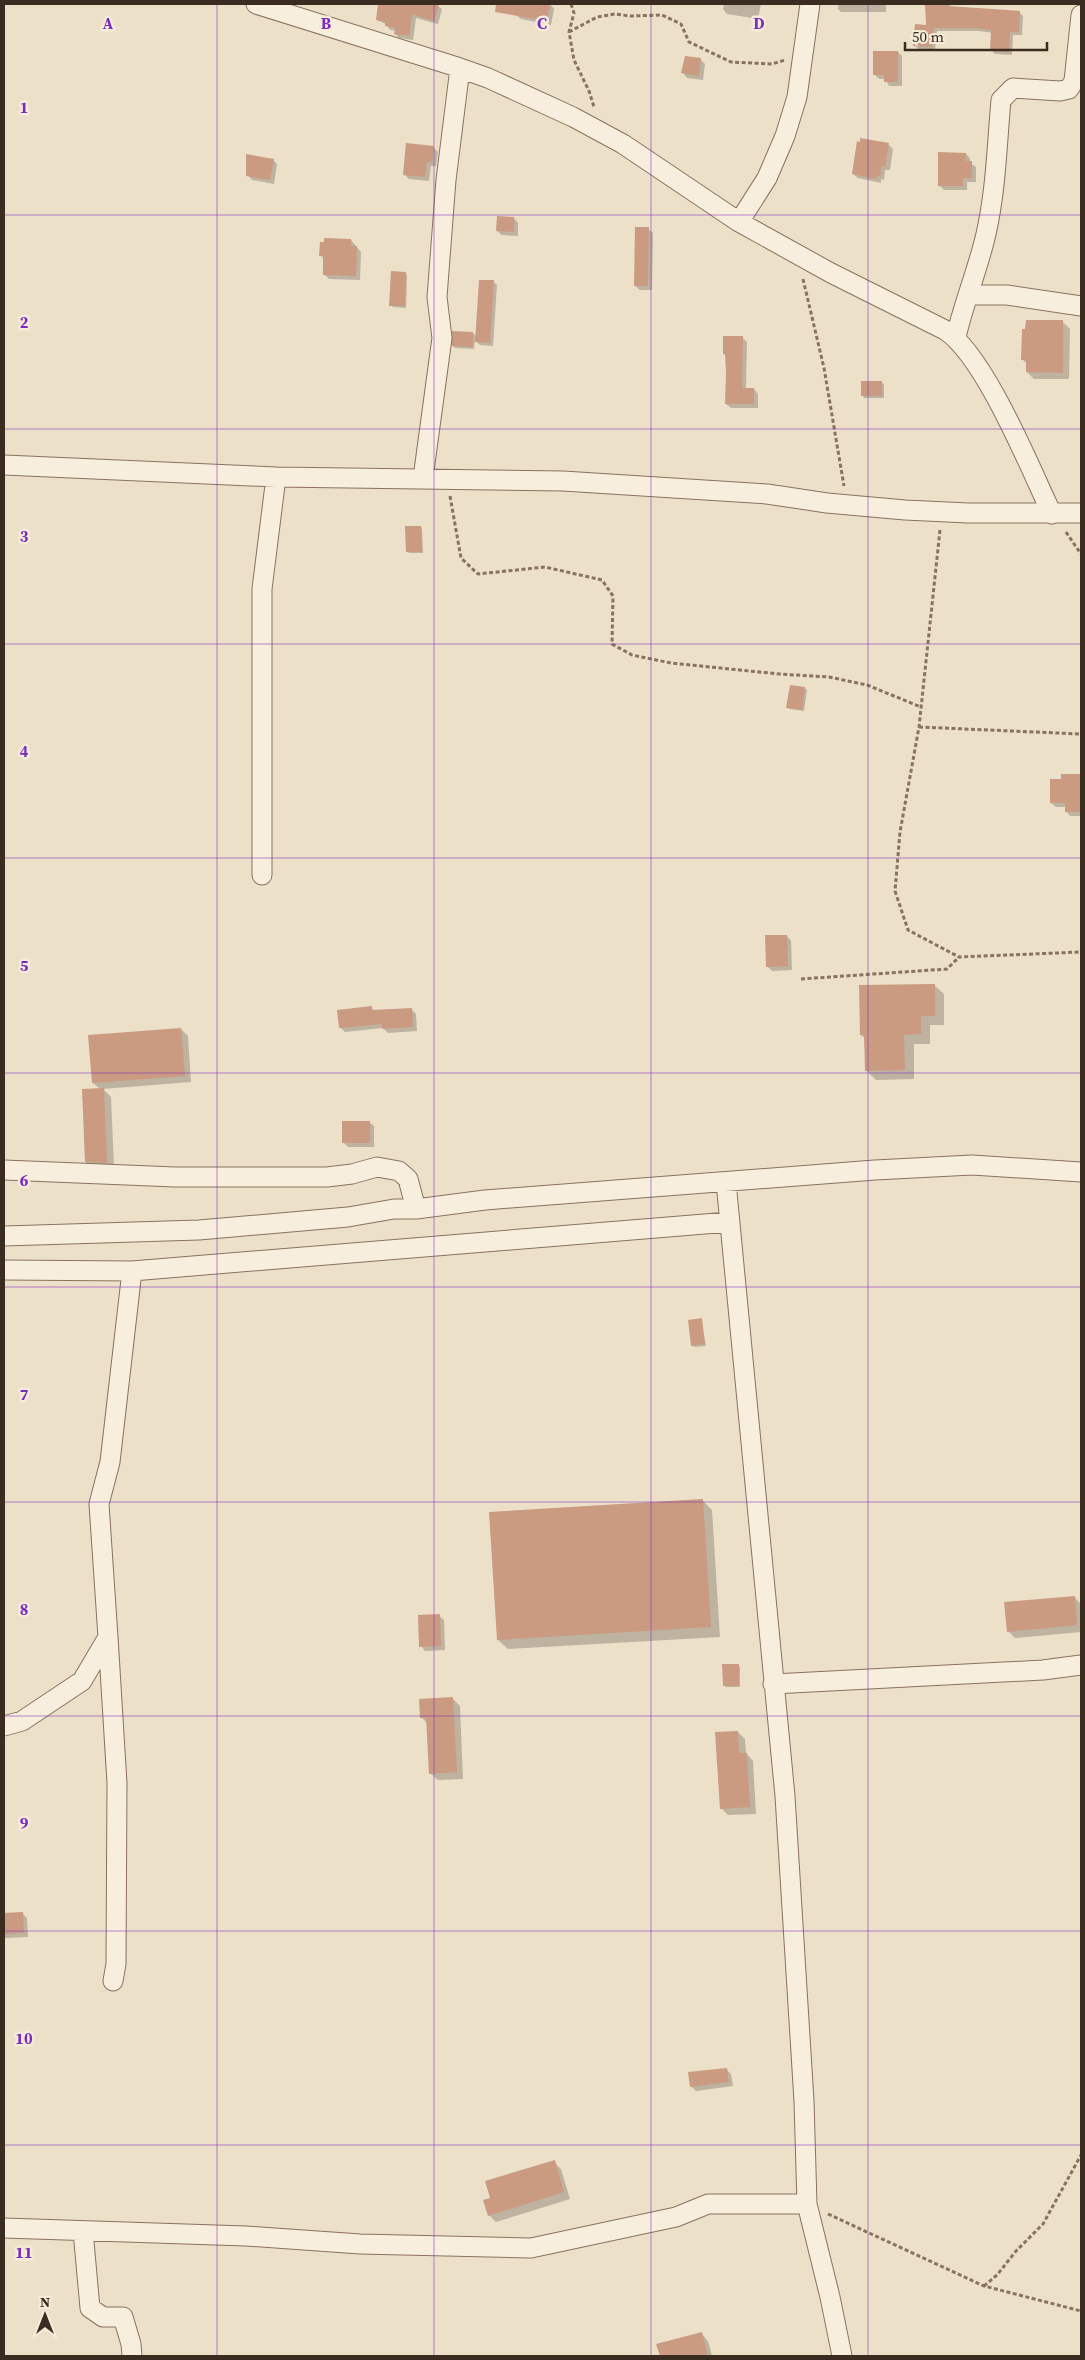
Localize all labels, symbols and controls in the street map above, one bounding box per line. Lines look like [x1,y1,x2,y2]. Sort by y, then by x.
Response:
text: A [103,12,114,34]
text: B [321,12,332,34]
text: C [537,12,547,34]
text: D [753,12,765,34]
scale bar [905,20,1048,52]
text: 50 m [912,26,944,47]
text: 1 [20,96,28,118]
text: 2 [20,311,29,333]
text: 3 [20,525,29,547]
text: 4 [20,740,29,762]
text: 5 [20,954,29,976]
text: 6 [20,1169,29,1191]
text: 7 [20,1383,29,1405]
text: 8 [20,1598,28,1620]
text: 9 [20,1812,29,1834]
text: 10 [15,2027,33,2049]
text: 11 [15,2241,33,2263]
north arrow [20,2290,70,2340]
text: N [40,2292,50,2312]

